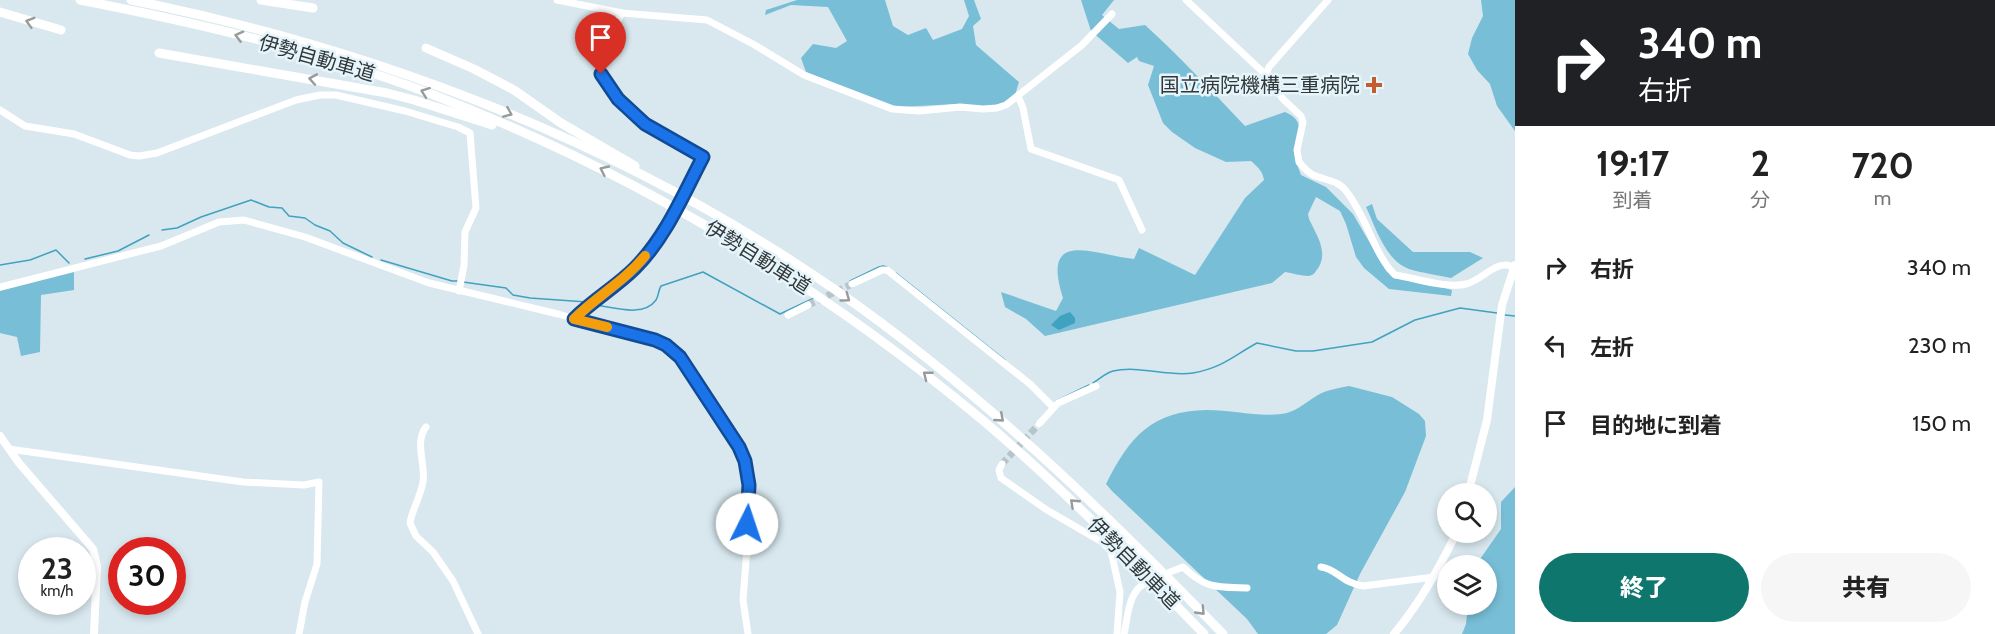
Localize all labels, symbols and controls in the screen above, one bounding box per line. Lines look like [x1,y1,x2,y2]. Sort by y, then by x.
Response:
pin [575,12,626,74]
one-way arrow [25,16,35,29]
text: 340 m [1638,17,1762,69]
icon: arrive [584,21,617,54]
icon: right [1539,24,1617,102]
one-way arrow [234,30,244,43]
street label: 伊勢自動車道 [256,30,378,86]
one-way arrow [308,73,318,86]
place label: 国立病院機構三重病院 [1160,73,1360,97]
text: 右折 [1638,74,1692,107]
marker: 国立病院機構三重病院 [1365,76,1383,94]
one-way arrow [420,87,431,100]
one-way arrow [502,106,513,118]
text: 19:17 [1596,141,1669,185]
text: 2 [1751,141,1770,185]
text: 720 [1851,143,1914,187]
one-way arrow [600,165,611,177]
text: m [1874,186,1891,210]
text: 到着 [1613,188,1653,212]
text: 分 [1750,188,1770,212]
street label: 伊勢自動車道 [701,215,815,299]
icon: right [1539,251,1572,284]
text: 340 m [1907,254,1971,281]
text: 右折 [1590,256,1634,283]
one-way arrow [840,291,851,302]
icon: left [1539,329,1572,362]
text: 230 m [1908,332,1971,359]
text: 左折 [1590,334,1634,361]
one-way arrow [922,372,933,383]
icon: arrive [1539,407,1572,440]
text: 150 m [1912,410,1971,437]
one-way arrow [993,411,1004,422]
text: 目的地に到着 [1590,412,1722,439]
map controls [1437,483,1497,615]
button: search [1437,483,1497,543]
position arrow [715,492,779,556]
one-way arrow [1070,499,1081,510]
street label: 伊勢自動車道 [1083,512,1185,614]
speed limit sign: 30 [108,537,186,615]
text: 23 [41,550,73,587]
button: 終了 [1539,553,1749,622]
button: 共有 [1761,553,1971,622]
button: layers [1437,555,1497,615]
text: km/h [41,582,73,600]
one-way arrow [1194,605,1205,615]

